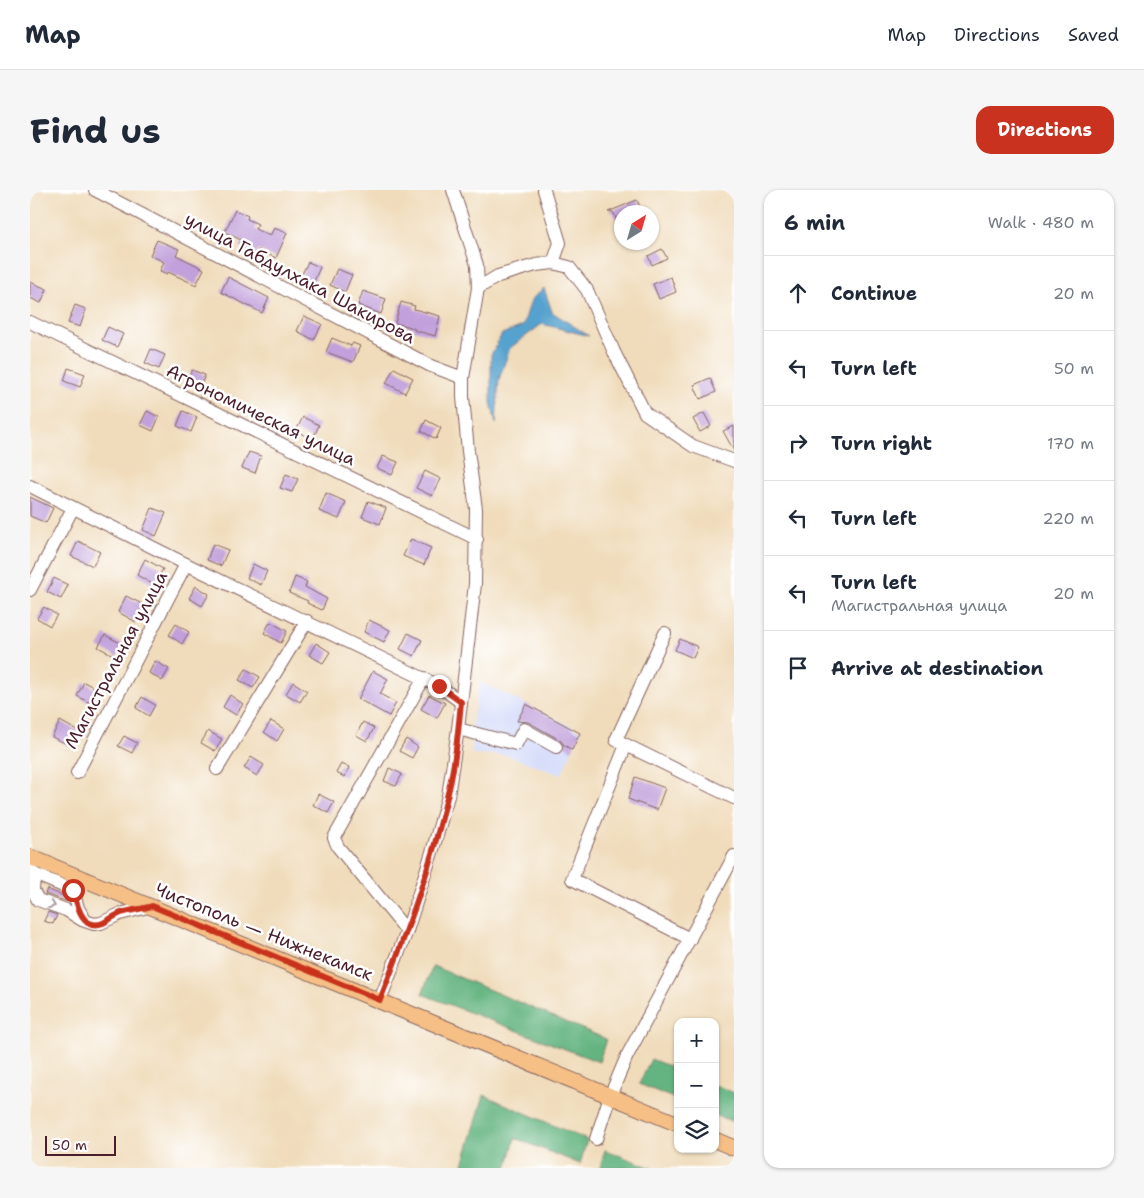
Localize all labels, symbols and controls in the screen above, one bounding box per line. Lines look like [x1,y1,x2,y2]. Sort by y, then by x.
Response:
text: Map [25,19,81,51]
text: Map [888,23,926,47]
text: Directions [954,23,1040,47]
text: Saved [1068,23,1119,47]
button: Directions [976,106,1114,154]
text: Find us [30,107,161,154]
north arrow [614,205,659,250]
street label: улица Габдулхака Шакирова [180,207,420,349]
text: 6 min [784,209,845,237]
text: Walk · 480 m [988,212,1094,233]
icon: ahead [784,279,812,307]
text: Continue [831,281,917,306]
text: 20 m [1053,283,1094,304]
icon: left [784,354,812,382]
text: Turn left [831,356,917,381]
text: 50 m [1054,358,1094,379]
street label: Агрономическая улица [162,359,360,471]
icon: right [784,429,812,457]
text: Turn right [831,431,932,456]
text: 170 m [1047,433,1094,454]
icon: left [784,504,812,532]
text: Turn left [831,506,917,531]
text: 220 m [1042,508,1094,529]
street label: Магистральная улица [59,567,173,753]
text: Turn left [831,570,917,595]
icon: left [784,579,812,607]
text: 20 m [1053,583,1094,604]
text: Магистральная улица [831,595,1007,616]
icon: arrive [784,654,812,682]
text: Arrive at destination [831,656,1043,681]
route end [428,675,451,698]
street label: Чистополь — Нижнекамск [152,877,377,987]
route start [62,879,85,902]
one-way arrow [47,899,56,909]
map controls [674,1018,719,1153]
button: + [674,1018,719,1063]
button: − [674,1063,719,1108]
button: layers [674,1108,719,1153]
scale bar [45,1133,116,1156]
text: 50 m [52,1136,87,1154]

